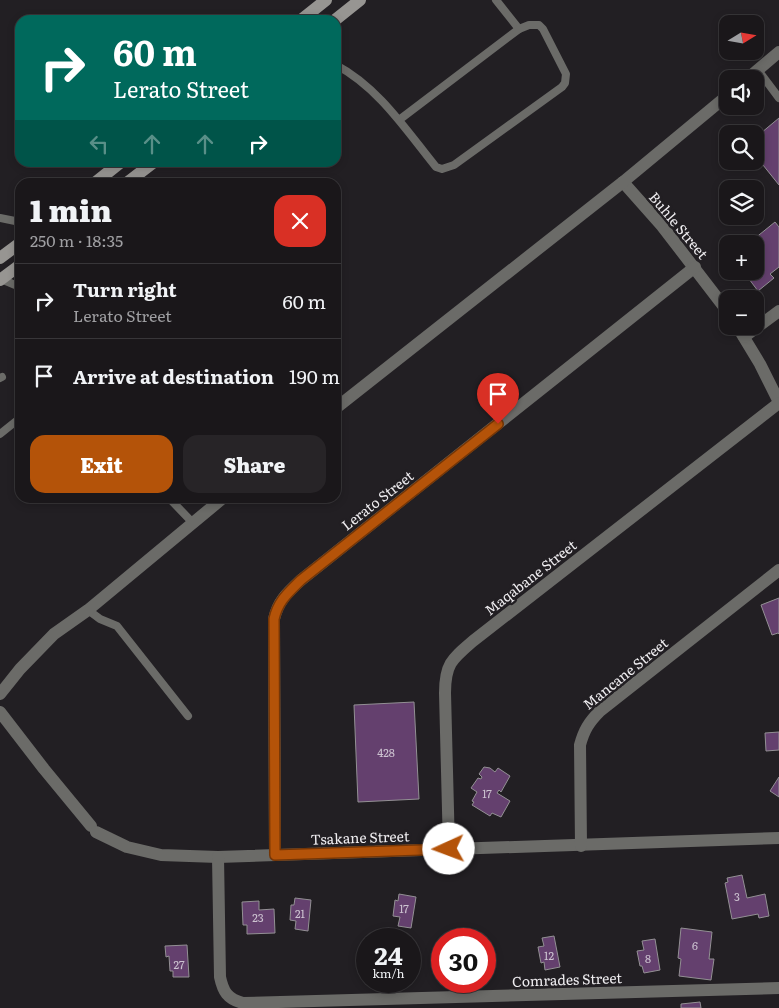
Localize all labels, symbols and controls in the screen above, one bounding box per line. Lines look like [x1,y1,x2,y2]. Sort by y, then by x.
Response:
north arrow [719,15,764,60]
map controls [719,15,764,335]
text: 60 m [113,25,197,77]
icon: right [30,35,95,100]
button: sound [719,70,764,115]
text: Lerato Street [113,72,249,105]
button: search [719,125,764,170]
icon: left [85,130,113,158]
icon: ahead [138,130,166,158]
icon: ahead [191,130,219,158]
icon: right [244,130,272,158]
button: layers [719,180,764,225]
text: 1 min [30,187,112,231]
street label: Buhle Street [645,187,713,263]
button: close [274,195,326,247]
text: 250 m · 18:35 [30,228,123,252]
button: + [719,235,764,280]
text: Turn right [73,275,177,303]
icon: right [30,287,58,315]
text: 60 m [283,287,326,315]
button: − [719,290,764,335]
text: Lerato Street [73,303,172,327]
icon: arrive [30,362,58,390]
text: Arrive at destination [73,362,274,390]
text: 190 m [289,362,340,390]
pin [477,373,519,424]
icon: arrive [484,380,512,408]
button: Exit [30,435,173,493]
button: Share [183,435,326,493]
street label: Lerato Street [337,465,417,534]
street label: Maqabane Street [480,534,580,619]
street label: Mancane Street [578,632,672,714]
house number: 428 [377,744,395,760]
house number: 17 [482,785,492,801]
position arrow [422,822,474,874]
street label: Tsakane Street [310,825,410,849]
house number: 3 [734,888,740,904]
house number: 17 [399,900,409,916]
house number: 21 [295,905,306,921]
house number: 23 [252,909,264,925]
speed limit sign: 30 [431,928,496,993]
text: 24 [374,936,403,973]
house number: 6 [692,937,698,953]
house number: 12 [544,947,554,963]
house number: 8 [645,950,651,966]
house number: 27 [173,956,185,972]
text: km/h [373,964,404,982]
street label: Comrades Street [512,967,623,991]

